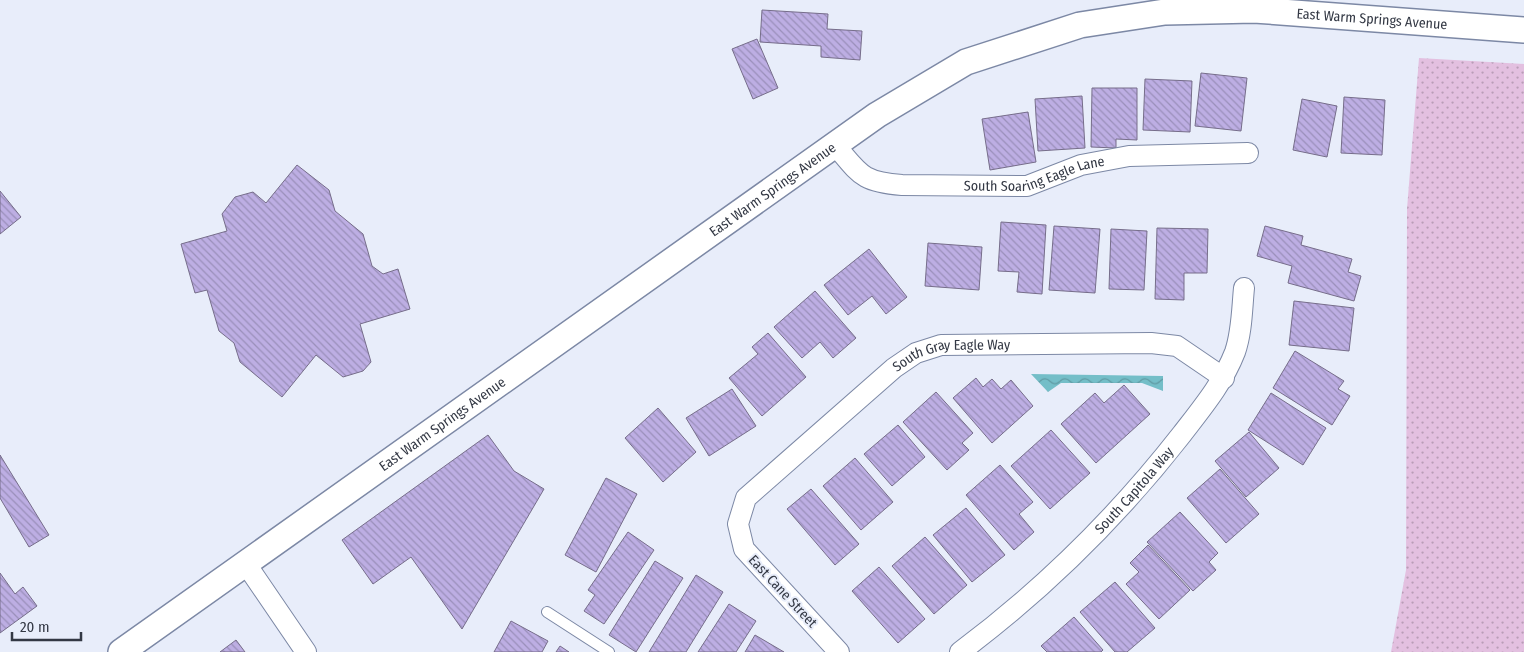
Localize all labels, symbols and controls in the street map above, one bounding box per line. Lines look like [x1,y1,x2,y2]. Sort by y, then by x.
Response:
street label: East Warm Springs Avenue [1296,5,1448,33]
street label: East Warm Springs Avenue [706,139,839,240]
street label: South Soaring Eagle Lane [964,153,1106,195]
street label: South Gray Eagle Way [889,336,1011,376]
street label: East Warm Springs Avenue [376,374,509,475]
street label: South Capitola Way [1091,443,1178,538]
street label: East Cane Street [745,552,821,631]
scale bar [12,610,81,642]
text: 20 m [20,618,50,636]

